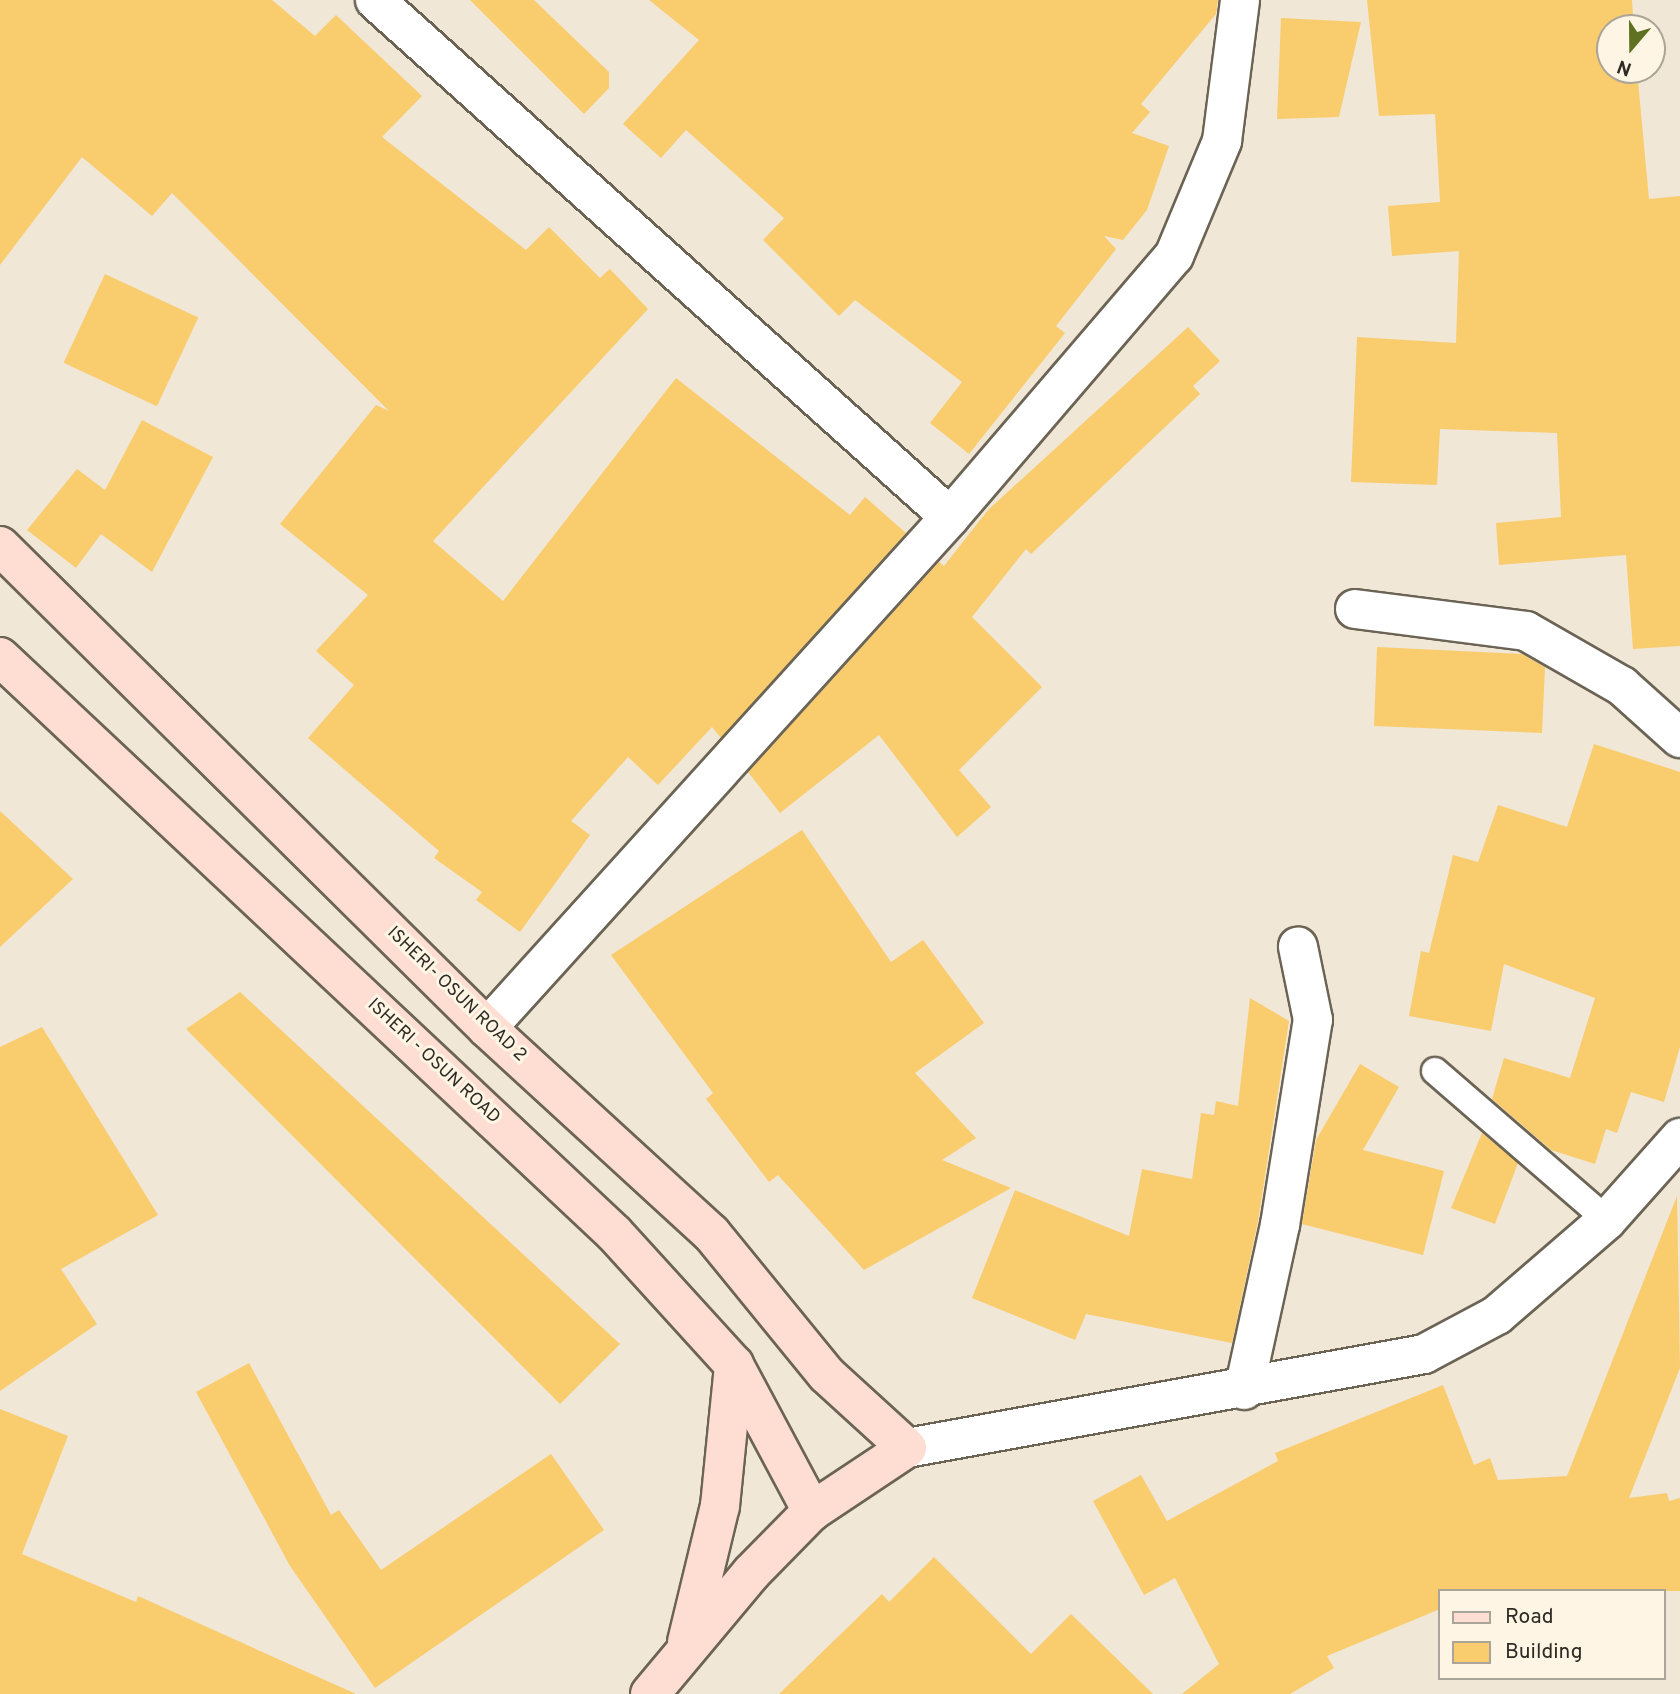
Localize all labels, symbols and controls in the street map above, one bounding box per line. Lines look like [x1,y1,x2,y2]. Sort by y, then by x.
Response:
north arrow [1596,14,1666,84]
text: N [1614,53,1635,80]
street label: ISHERI- OSUN ROAD 2 [382,923,530,1067]
street label: ISHERI - OSUN ROAD [362,995,504,1129]
legend [1438,1589,1666,1680]
text: Road [1505,1604,1554,1631]
text: Building [1505,1639,1583,1666]

